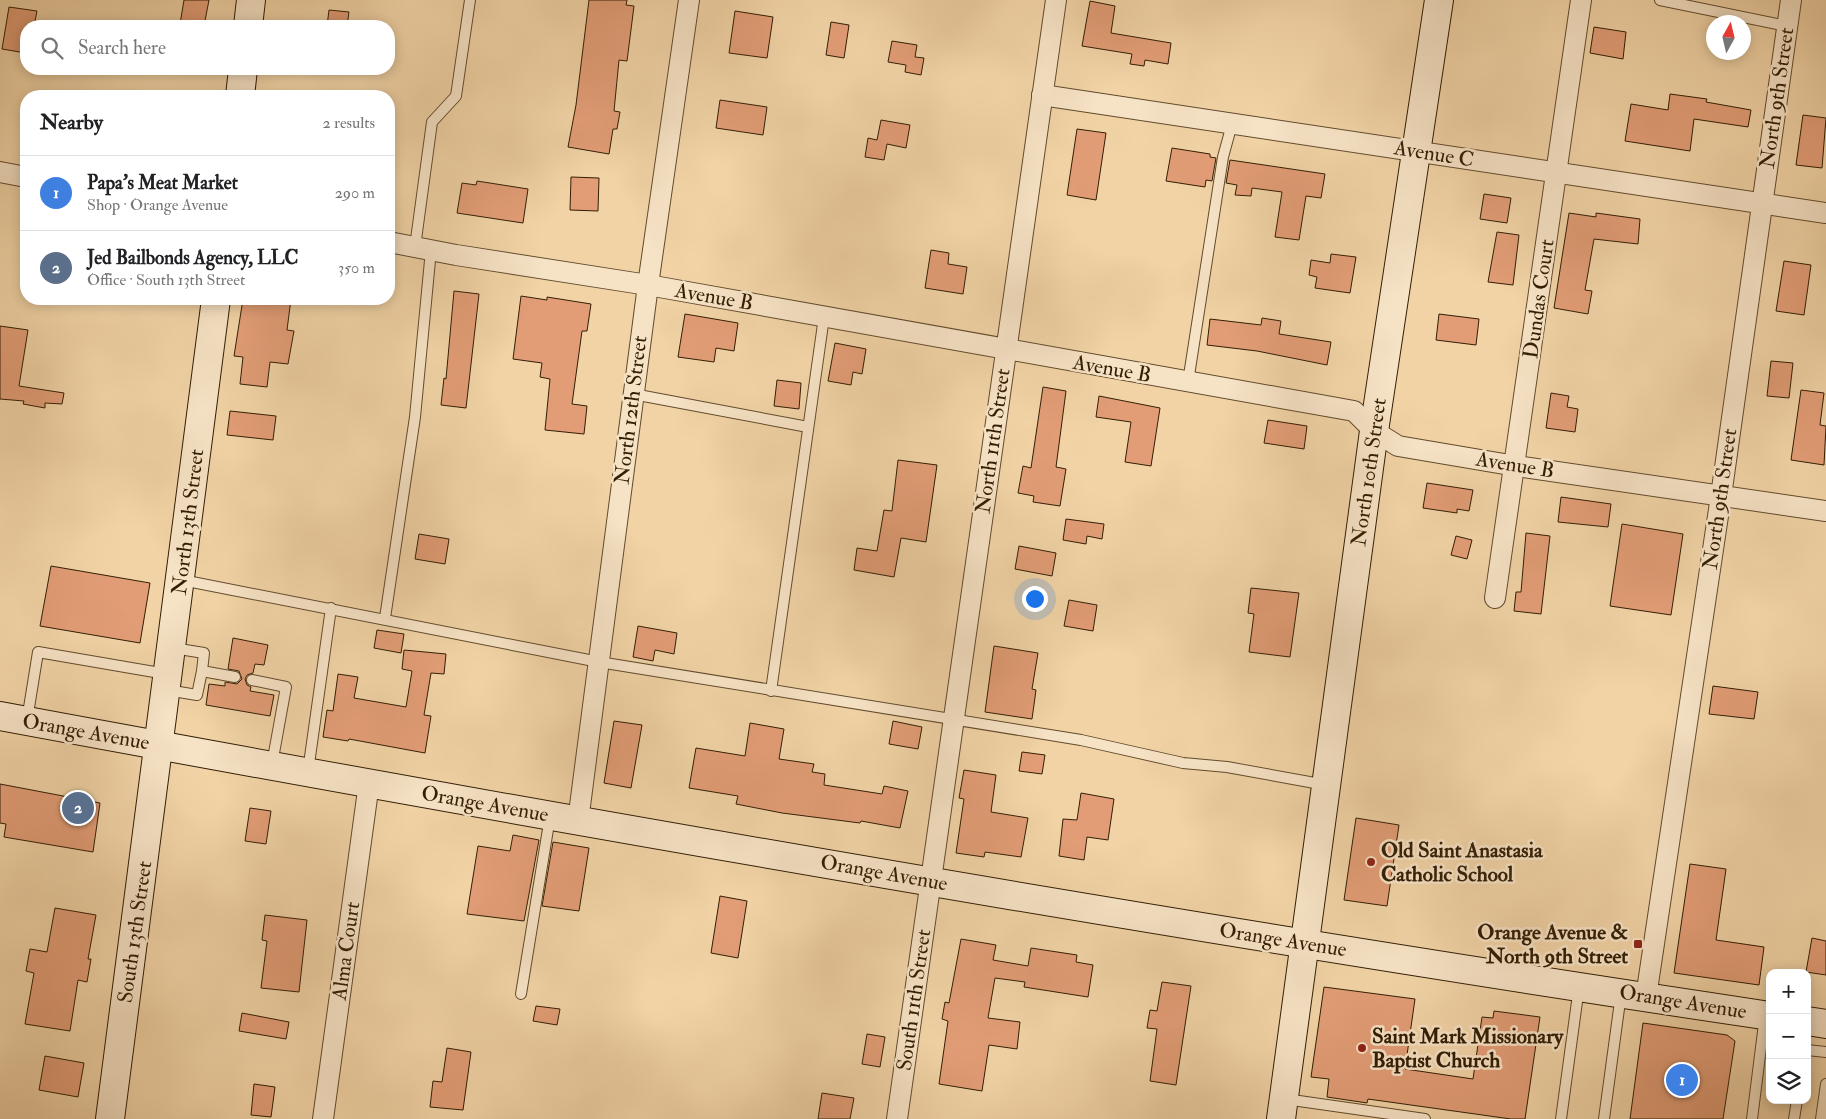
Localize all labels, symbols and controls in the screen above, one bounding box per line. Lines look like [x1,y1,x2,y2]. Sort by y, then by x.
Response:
north arrow [1706,15,1751,60]
search box [20,20,395,75]
street label: North 9th Street [1754,26,1800,170]
icon: search [38,34,66,62]
text: Search here [78,36,166,60]
text: Nearby [40,109,103,136]
text: 2 results [322,113,375,133]
street label: Avenue C [1391,134,1476,174]
text: Papa's Meat Market [87,171,238,195]
text: 1 [53,183,59,203]
text: 290 m [335,183,375,203]
text: Shop · Orange Avenue [87,195,228,215]
street label: Dundas Court [1517,237,1561,360]
text: Jed Bailbonds Agency, LLC [87,246,298,270]
text: 2 [52,258,60,278]
text: 350 m [338,258,375,278]
text: Office · South 13th Street [87,270,245,290]
street label: Avenue B [672,277,755,317]
street label: North 12th Street [608,334,654,486]
street label: Avenue B [1070,349,1153,389]
street label: North 11th Street [969,366,1017,515]
street label: North 10th Street [1345,396,1393,548]
street label: North 9th Street [1697,427,1743,571]
street label: Avenue B [1473,445,1556,485]
street label: North 13th Street [166,447,210,597]
your location [1022,586,1048,612]
street label: Orange Avenue [20,708,152,757]
street label: Orange Avenue [419,780,551,829]
pin: 2 [62,789,94,827]
place label: Old Saint Anastasia Catholic School [1381,837,1544,888]
street label: Orange Avenue [818,849,950,898]
marker: Old Saint Anastasia Catholic School [1365,856,1377,868]
street label: South 13th Street [112,859,158,1005]
street label: Alma Court [326,900,366,1003]
street label: Orange Avenue [1217,917,1349,963]
place label: Orange Avenue & North 9th Street [1477,919,1628,970]
street label: South 11th Street [891,927,937,1073]
marker: Orange Avenue & North 9th Street [1632,938,1644,950]
map controls [1766,969,1811,1104]
button: + [1766,969,1811,1014]
street label: Orange Avenue [1617,979,1749,1025]
button: − [1766,1014,1811,1059]
place label: Saint Mark Missionary Baptist Church [1372,1023,1564,1074]
marker: Saint Mark Missionary Baptist Church [1356,1042,1368,1054]
button: layers [1766,1059,1811,1104]
pin: 1 [1666,1061,1698,1099]

